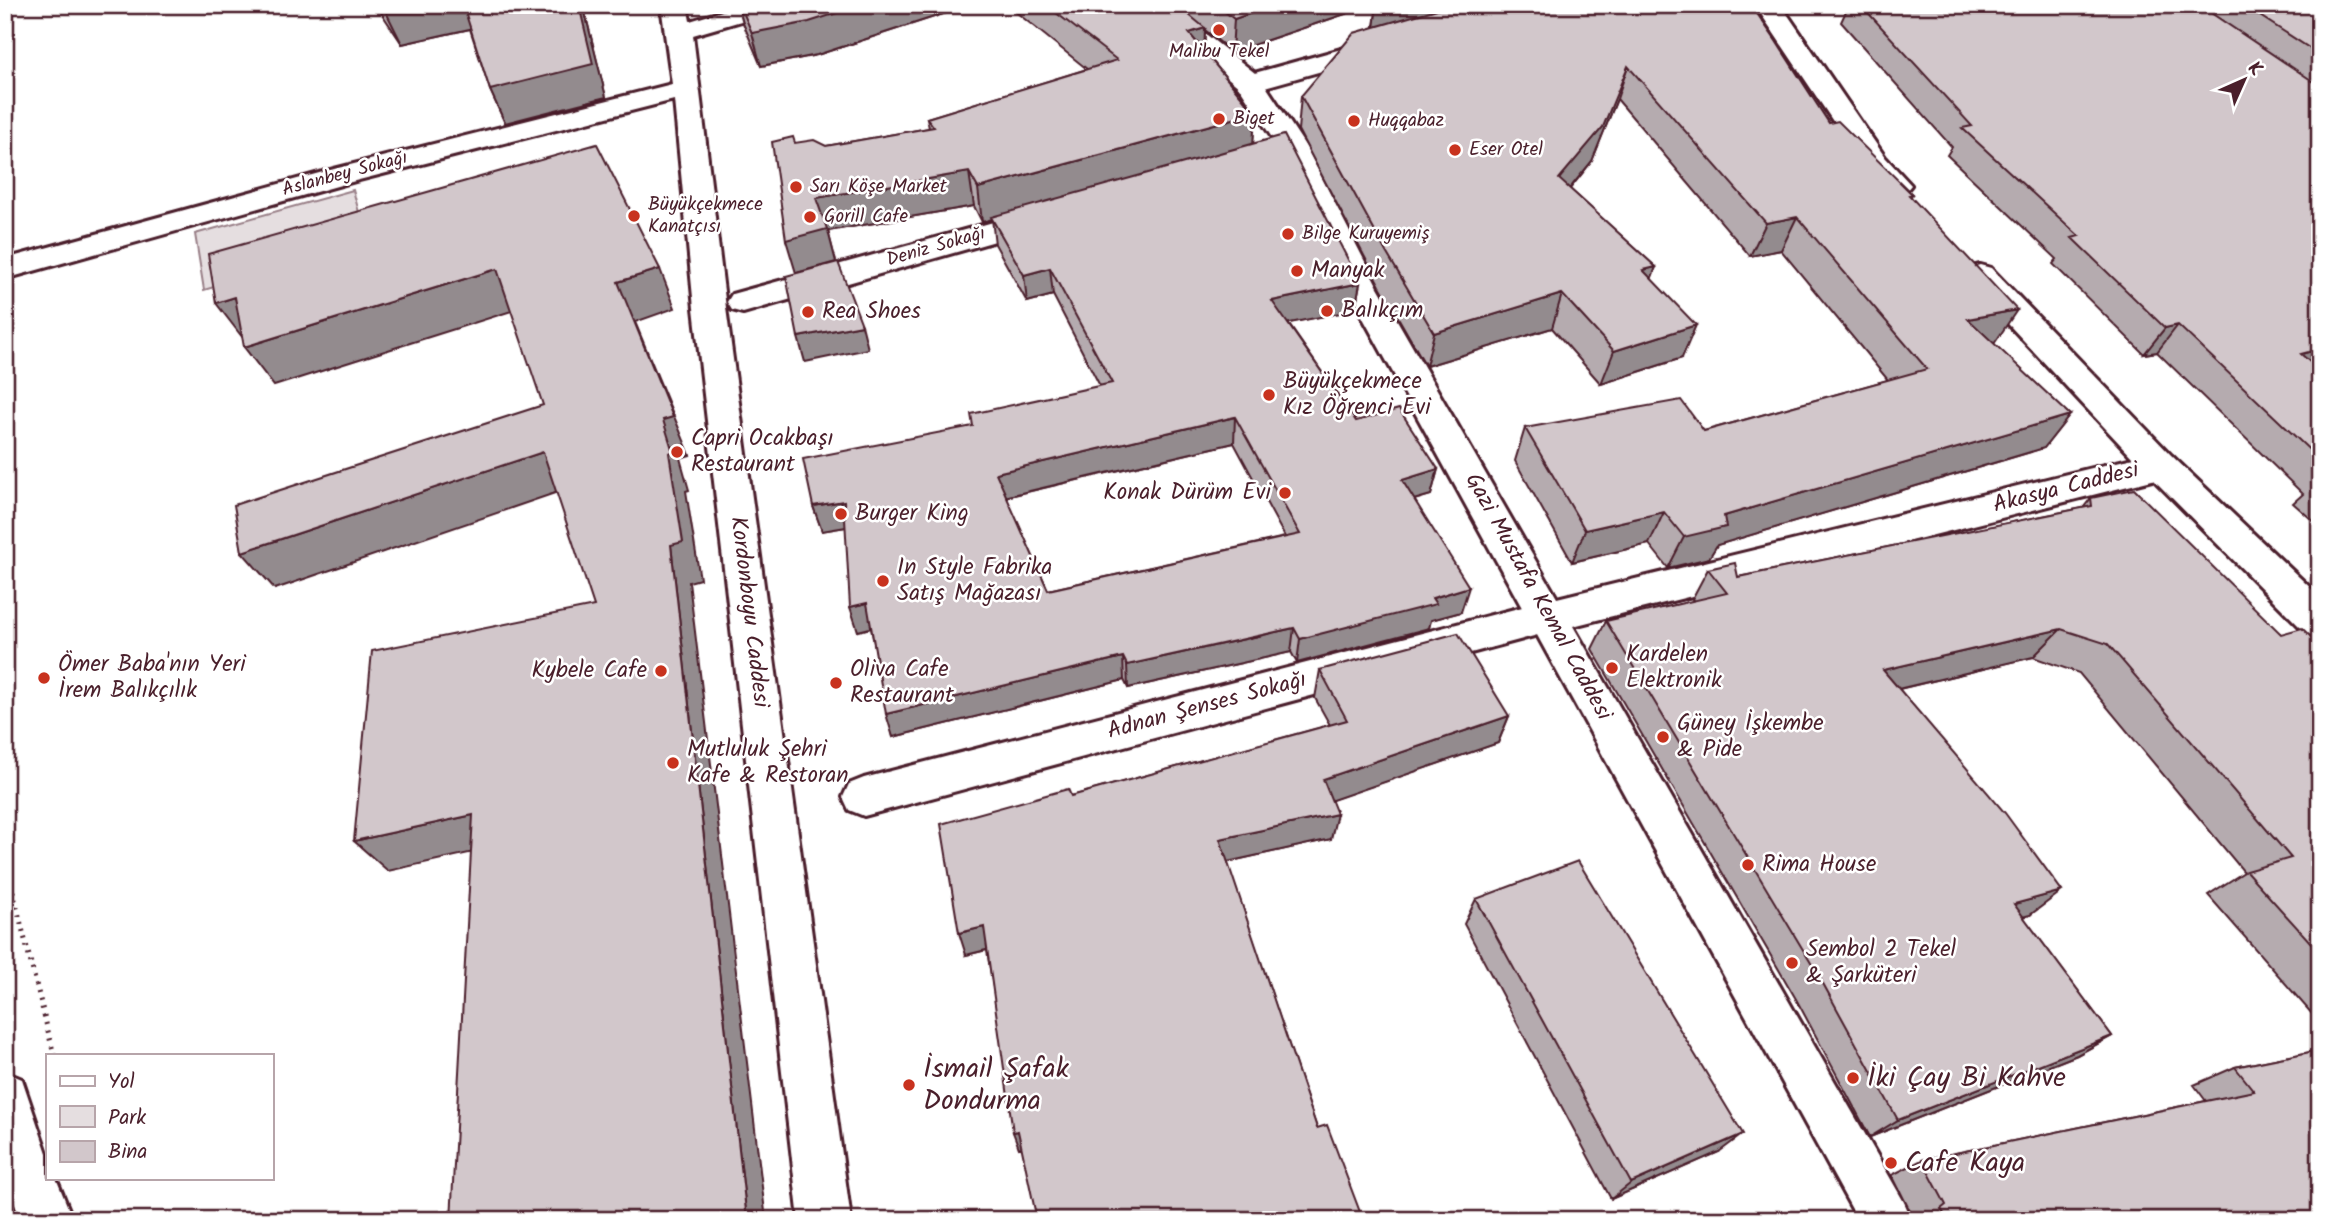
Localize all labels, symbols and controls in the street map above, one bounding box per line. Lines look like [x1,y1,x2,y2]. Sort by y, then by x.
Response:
marker: Malibu Tekel [1211,22,1227,38]
place label: Malibu Tekel [1169,37,1270,67]
north arrow [2210,46,2280,116]
text: K [2240,55,2269,84]
place label: Biget [1233,104,1275,134]
place label: Huqqabaz [1368,106,1444,136]
marker: Biget [1211,111,1227,127]
marker: Huqqabaz [1346,113,1362,129]
place label: Eser Otel [1469,135,1543,165]
marker: Eser Otel [1447,142,1463,158]
street label: Aslanbey Sokağı [279,143,411,205]
place label: Sarı Köşe Market [810,172,948,202]
marker: Sarı Köşe Market [788,179,804,195]
place label: Büyükçekmece Kanatçısı [648,190,763,242]
place label: Gorill Cafe [824,202,908,232]
marker: Büyükçekmece Kanatçısı [626,208,642,224]
marker: Gorill Cafe [802,209,818,225]
street label: Deniz Sokağı [883,219,989,275]
place label: Bilge Kuruyemiş [1302,219,1429,249]
marker: Bilge Kuruyemiş [1280,226,1296,242]
place label: Manyak [1311,253,1385,289]
marker: Manyak [1289,263,1305,279]
place label: Balıkçım [1341,293,1423,329]
place label: Rea Shoes [822,294,921,330]
marker: Balıkçım [1319,303,1335,319]
marker: Rea Shoes [800,304,816,320]
place label: Büyükçekmece Kız Öğrenci Evi [1283,364,1432,426]
marker: Büyükçekmece Kız Öğrenci Evi [1261,387,1277,403]
place label: Capri Ocakbaşı Restaurant [691,421,833,483]
marker: Capri Ocakbaşı Restaurant [669,444,685,460]
street label: Akasya Caddesi [1989,452,2144,524]
street label: Gazi Mustafa Kemal Caddesi [1455,467,1622,729]
place label: Konak Dürüm Evi [1103,475,1273,511]
marker: Konak Dürüm Evi [1277,485,1293,501]
place label: Burger King [855,496,969,532]
marker: Burger King [833,506,849,522]
street label: Kordonboyu Caddesi [719,514,779,711]
place label: In Style Fabrika Satış Mağazası [897,550,1052,612]
marker: In Style Fabrika Satış Mağazası [875,573,891,589]
place label: Kardelen Elektronik [1626,637,1722,699]
place label: Ömer Baba'nın Yeri İrem Balıkçılık [58,647,247,709]
place label: Oliva Cafe Restaurant [850,652,955,714]
place label: Kybele Cafe [531,653,647,689]
marker: Kardelen Elektronik [1604,660,1620,676]
street label: Adnan Şenses Sokağı [1103,662,1311,750]
marker: Kybele Cafe [653,663,669,679]
marker: Ömer Baba'nın Yeri İrem Balıkçılık [36,670,52,686]
marker: Oliva Cafe Restaurant [828,675,844,691]
place label: Güney İşkembe & Pide [1677,706,1824,768]
marker: Güney İşkembe & Pide [1655,729,1671,745]
place label: Mutluluk Şehri Kafe & Restoran [687,732,849,794]
marker: Mutluluk Şehri Kafe & Restoran [665,755,681,771]
place label: Rima House [1762,847,1876,883]
marker: Rima House [1740,857,1756,873]
place label: Sembol 2 Tekel & Şarküteri [1806,932,1957,994]
marker: Sembol 2 Tekel & Şarküteri [1784,955,1800,971]
place label: İsmail Şafak Dondurma [923,1047,1070,1124]
legend [46,1054,273,1180]
place label: İki Çay Bi Kahve [1867,1056,2066,1101]
text: Yol [108,1066,135,1099]
marker: İki Çay Bi Kahve [1845,1070,1861,1086]
marker: İsmail Şafak Dondurma [901,1077,917,1093]
text: Park [108,1102,146,1135]
text: Bina [108,1136,147,1169]
place label: Cafe Kaya [1905,1141,2025,1186]
marker: Cafe Kaya [1883,1155,1899,1171]

